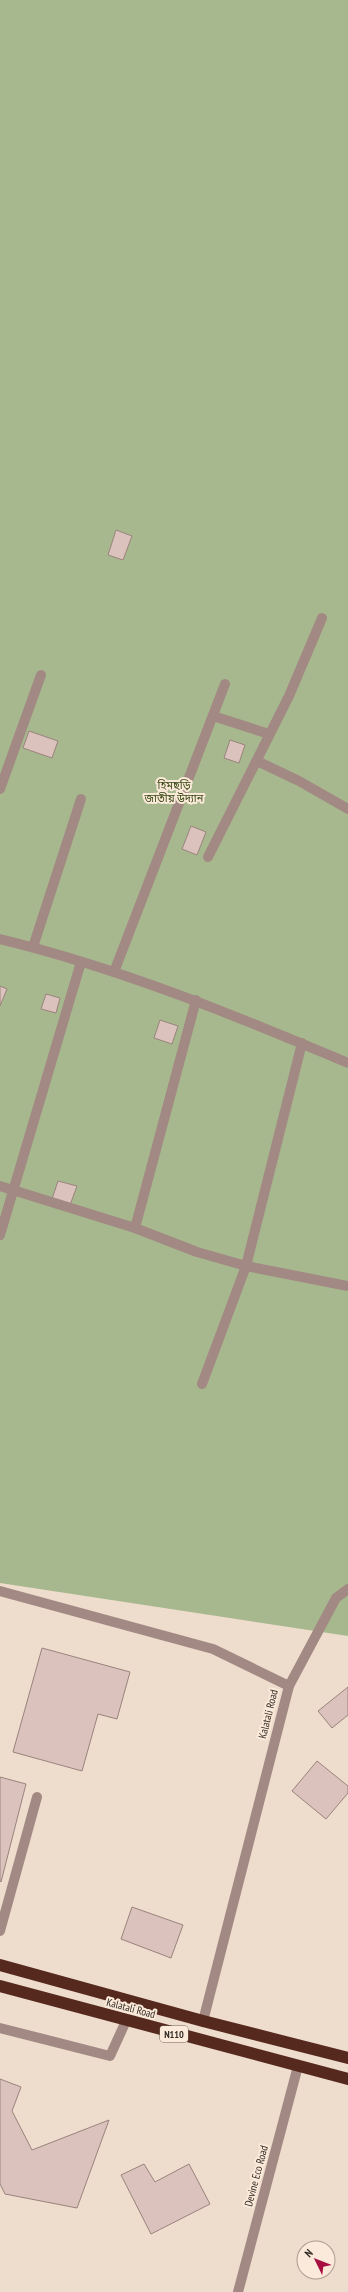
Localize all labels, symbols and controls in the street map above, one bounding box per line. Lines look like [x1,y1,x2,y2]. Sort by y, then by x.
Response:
park label: হিমছড়ি জাতীয় উদ্যান [144,778,204,805]
street label: Kalatali Road [255,1688,281,1740]
street label: Kalatali Road [105,1995,157,2021]
road number: N110 [160,2026,188,2042]
street label: Devine Eco Road [241,2144,271,2208]
north arrow [296,2240,336,2280]
text: N [302,2246,316,2260]

